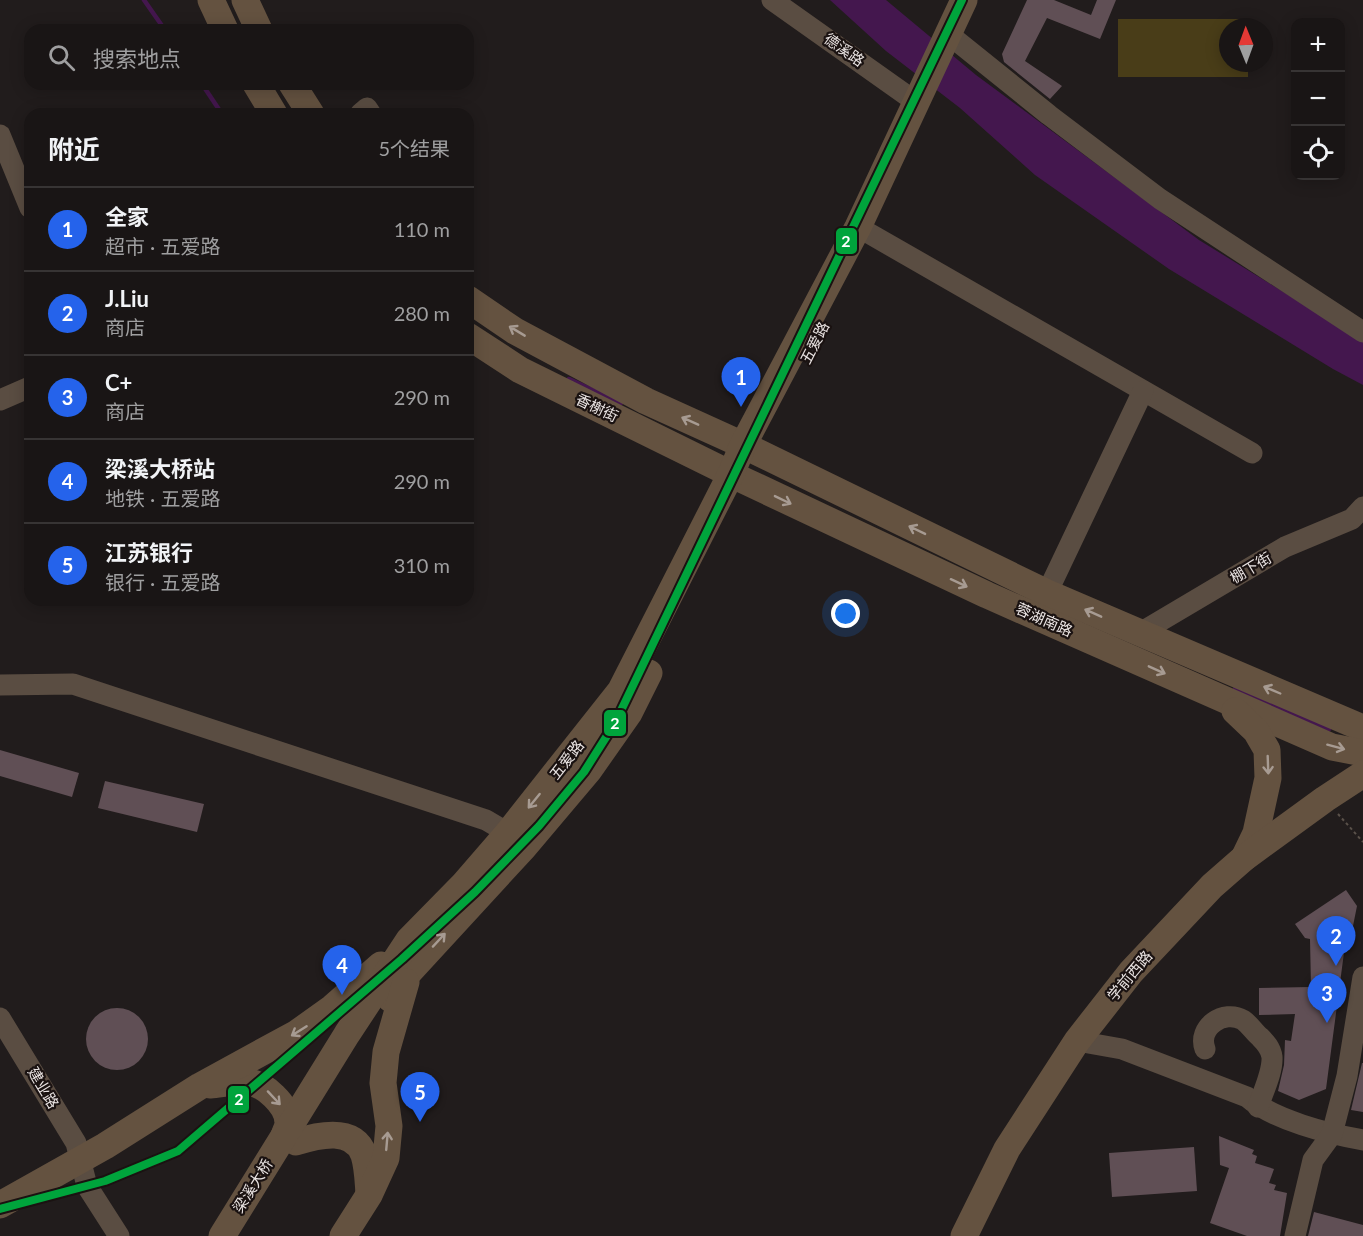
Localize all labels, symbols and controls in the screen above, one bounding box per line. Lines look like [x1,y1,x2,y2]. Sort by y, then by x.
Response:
north arrow [1219,18,1273,72]
map controls [1291,18,1345,180]
button: + [1291,18,1345,72]
search box [24,24,474,90]
street label: 德溪路 [821,29,868,69]
icon: search [45,41,78,74]
text: 搜索地点 [93,45,181,72]
button: − [1291,72,1345,126]
button: locate [1291,126,1345,180]
text: 附近 [48,133,100,165]
text: 5个结果 [378,136,450,160]
text: 全家 [105,203,149,230]
text: 1 [62,217,73,241]
text: 110 m [394,217,450,241]
line badge: 2 [835,227,858,255]
text: 2 [841,231,851,250]
text: 超市 · 五爱路 [105,234,220,258]
text: J.Liu [105,285,149,312]
text: 2 [62,301,73,325]
text: 280 m [394,301,450,325]
text: 商店 [105,315,145,339]
street label: 五爱路 [796,318,832,367]
one-way arrow [509,325,526,337]
pin: 1 [722,358,760,407]
text: C+ [105,369,132,396]
text: 3 [62,385,73,409]
text: 290 m [394,385,450,409]
street label: 香榭街 [573,389,622,425]
text: 商店 [105,399,145,423]
one-way arrow [681,415,699,426]
text: 梁溪大桥站 [105,455,215,482]
text: 4 [62,469,73,493]
text: 290 m [394,469,450,493]
text: 地铁 · 五爱路 [105,486,220,510]
one-way arrow [773,494,791,506]
one-way arrow [908,524,926,536]
text: 江苏银行 [105,539,193,566]
street label: 棚下街 [1227,548,1274,586]
text: 5 [62,553,73,577]
text: 310 m [394,553,450,577]
text: 银行 · 五爱路 [105,570,220,594]
one-way arrow [950,577,968,589]
your location [831,599,860,628]
street label: 蓉湖南路 [1013,599,1075,640]
one-way arrow [1085,607,1103,618]
one-way arrow [1147,665,1165,677]
one-way arrow [1264,684,1282,695]
line badge: 2 [603,709,627,737]
text: 2 [610,713,620,732]
street label: 五爱路 [545,736,587,783]
one-way arrow [1326,742,1345,753]
one-way arrow [1262,755,1273,775]
one-way arrow [527,793,541,808]
pin: 2 [1316,916,1356,966]
one-way arrow [432,933,446,948]
pin: 4 [322,946,362,995]
street label: 学前西路 [1103,947,1155,1004]
pin: 3 [1308,974,1346,1023]
one-way arrow [291,1025,308,1037]
street label: 建业路 [25,1064,63,1111]
pin: 5 [400,1072,440,1122]
line badge: 2 [227,1085,250,1114]
text: 2 [234,1089,244,1108]
one-way arrow [267,1091,281,1106]
one-way arrow [382,1131,393,1151]
street label: 梁溪大桥 [229,1155,276,1216]

